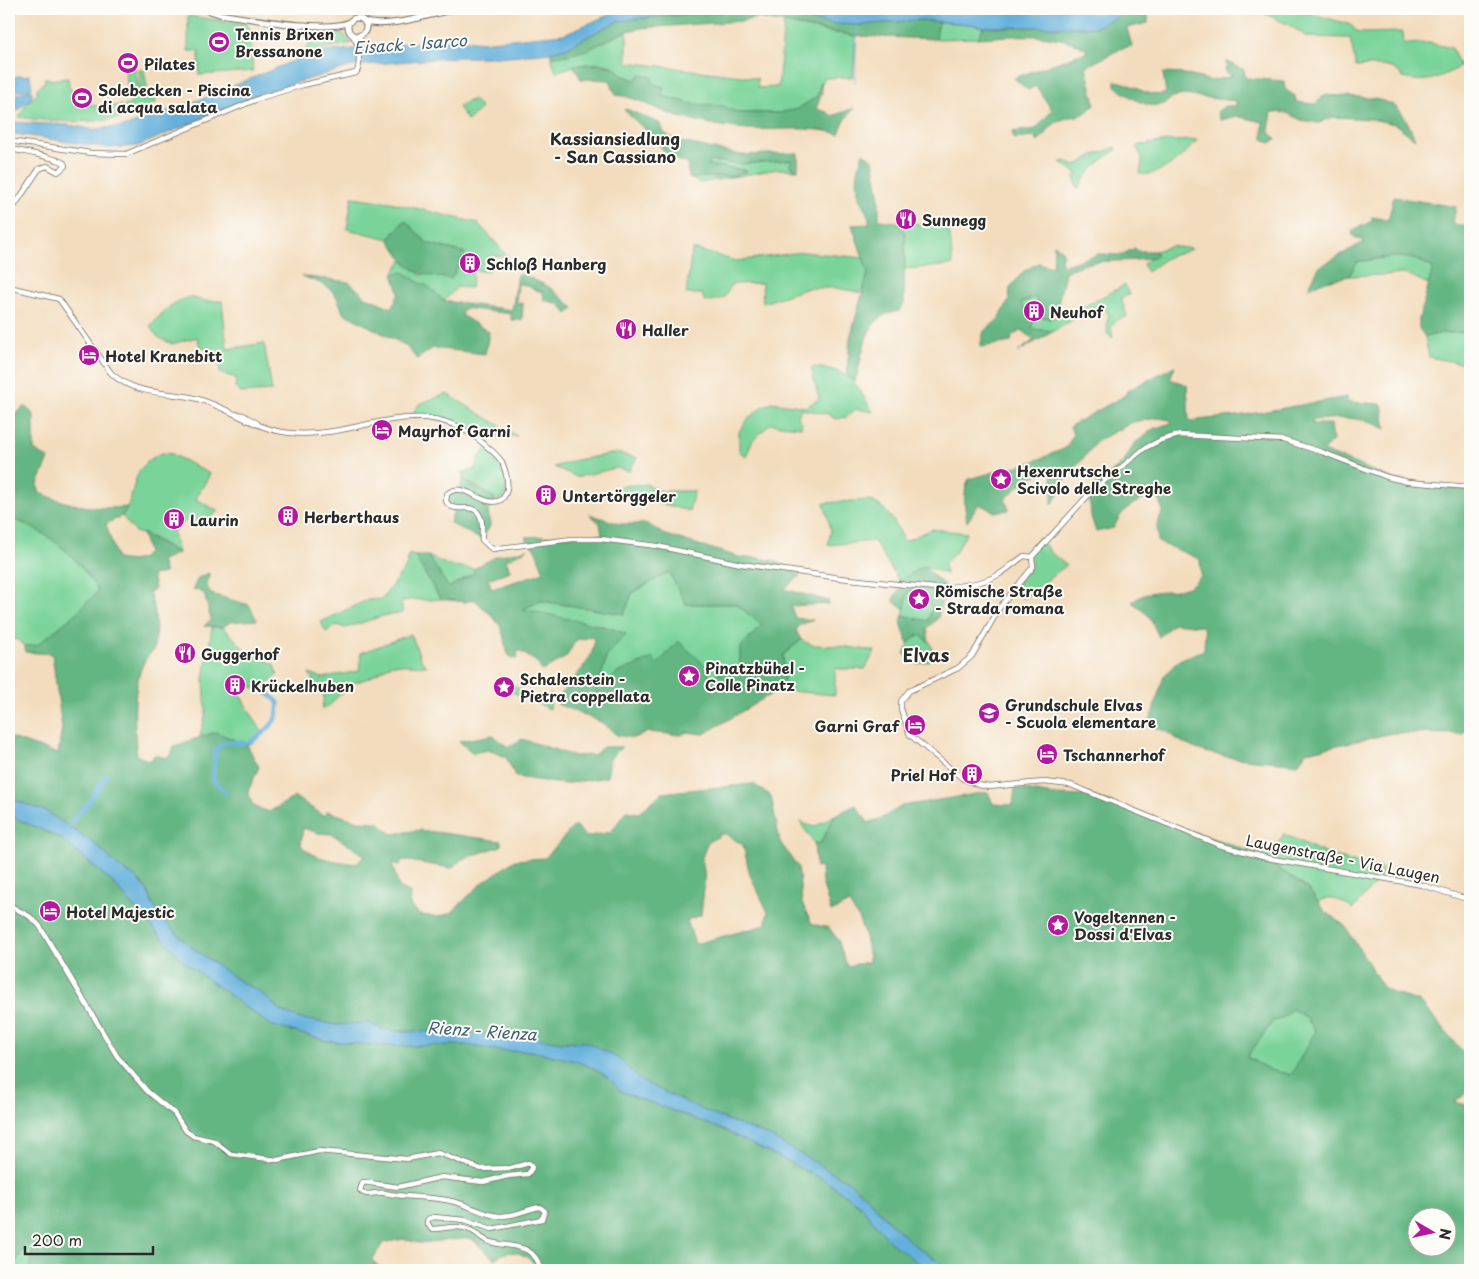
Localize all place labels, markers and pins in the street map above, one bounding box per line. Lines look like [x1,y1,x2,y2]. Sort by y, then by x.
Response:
place label: Tennis Brixen Bressanone [235,22,334,62]
sports icon: Tennis Brixen Bressanone [207,30,231,54]
sports icon: Pilates [116,51,140,75]
place label: Pilates [144,52,195,75]
place label: Solebecken - Piscina di acqua salata [98,78,251,118]
sports icon: Solebecken - Piscina di acqua salata [70,86,94,110]
restaurant icon: Sunnegg [894,207,918,231]
place label: Sunnegg [922,208,987,231]
building icon: Schloß Hanberg [458,251,482,275]
place label: Schloß Hanberg [486,252,606,275]
building icon: Neuhof [1022,299,1046,323]
place label: Neuhof [1050,300,1105,323]
restaurant icon: Haller [614,317,638,341]
place label: Haller [642,318,689,341]
hotel icon: Hotel Kranebitt [77,343,101,367]
place label: Hotel Kranebitt [105,344,222,367]
hotel icon: Mayrhof Garni [370,418,394,442]
place label: Mayrhof Garni [398,419,511,442]
place label: Hexenrutsche - Scivolo delle Streghe [1017,459,1171,499]
place icon: Hexenrutsche - Scivolo delle Streghe [989,467,1013,491]
building icon: Untertörggeler [534,483,558,507]
place label: Untertörggeler [562,484,676,507]
building icon: Herberthaus [276,504,300,528]
place label: Herberthaus [304,505,399,528]
building icon: Laurin [162,507,186,531]
place label: Laurin [190,508,239,531]
place label: Römische Straße - Strada romana [935,579,1065,619]
place icon: Römische Straße - Strada romana [907,587,931,611]
restaurant icon: Guggerhof [173,641,197,665]
place label: Guggerhof [201,642,280,665]
place label: Pinatzbühel - Colle Pinatz [705,656,805,696]
place icon: Pinatzbühel - Colle Pinatz [677,664,701,688]
place label: Schalenstein - Pietra coppellata [520,667,651,707]
building icon: Krückelhuben [223,673,247,697]
place label: Krückelhuben [251,674,354,697]
place icon: Schalenstein - Pietra coppellata [492,675,516,699]
place label: Grundschule Elvas - Scuola elementare [1005,693,1156,733]
school or university icon: Grundschule Elvas - Scuola elementare [977,701,1001,725]
hotel icon: Garni Graf [903,713,927,737]
place label: Garni Graf [815,714,901,737]
hotel icon: Tschannerhof [1035,742,1059,766]
place label: Tschannerhof [1063,743,1166,766]
building icon: Priel Hof [960,762,984,786]
place label: Priel Hof [890,763,958,786]
hotel icon: Hotel Majestic [38,899,62,923]
place label: Hotel Majestic [66,900,175,923]
place label: Vogeltennen - Dossi d'Elvas [1074,905,1176,945]
place icon: Vogeltennen - Dossi d'Elvas [1046,913,1070,937]

